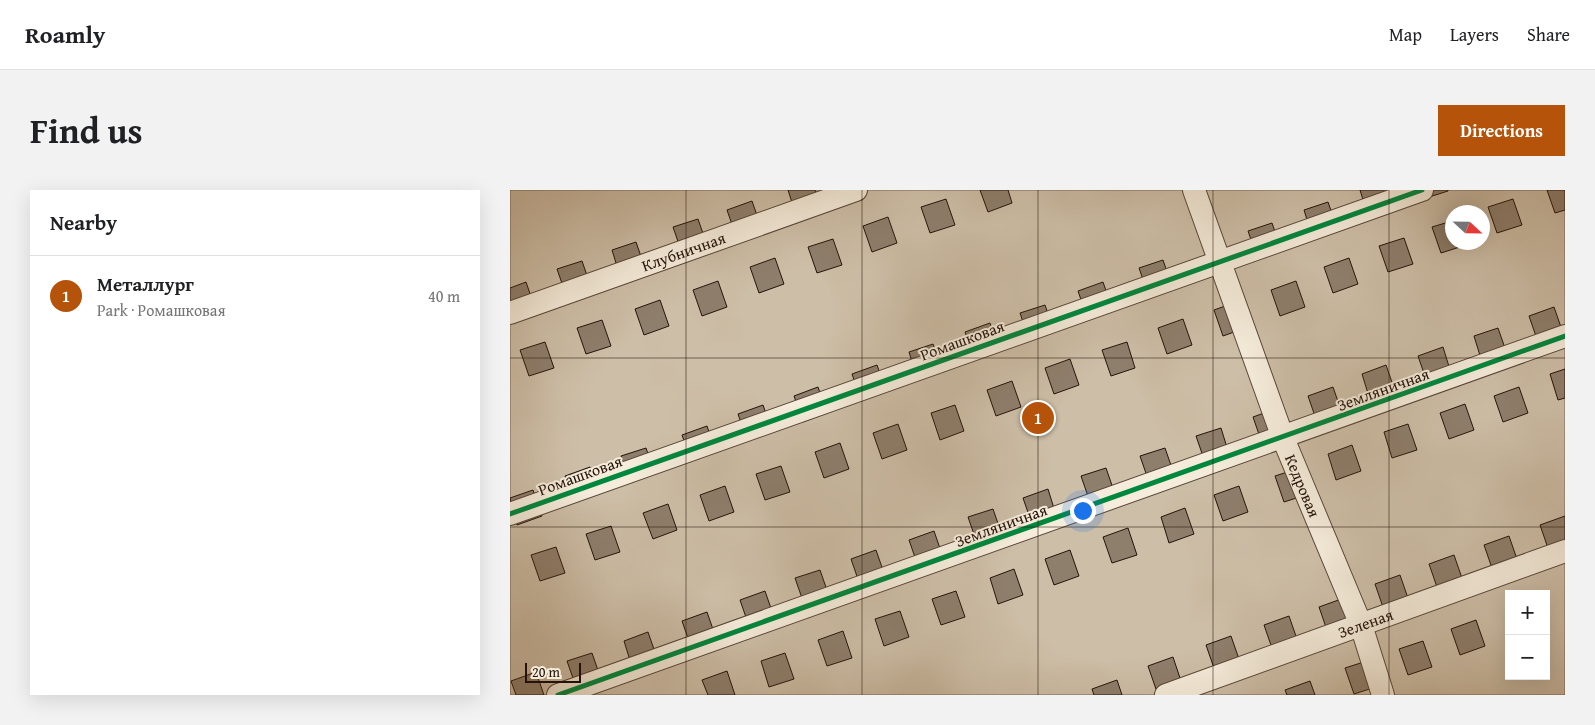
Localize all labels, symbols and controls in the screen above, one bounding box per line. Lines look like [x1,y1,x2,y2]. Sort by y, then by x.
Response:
text: Roamly [25,17,105,52]
text: Map [1389,21,1422,48]
text: Layers [1450,21,1499,48]
text: Share [1527,21,1570,48]
text: Find us [30,105,143,156]
button: Directions [1438,105,1565,156]
north arrow [1445,205,1490,250]
text: Nearby [50,207,117,238]
street label: Клубничная [638,225,729,277]
text: Металлург [97,270,194,298]
text: 1 [62,284,70,308]
text: 40 m [428,284,460,308]
text: Park · Ромашковая [97,298,226,322]
street label: Ромашковая [917,314,1007,366]
street label: Земляничная [1334,361,1432,417]
pin: 1 [1022,399,1054,437]
street label: Ромашковая [535,449,625,501]
street label: Кедровая [1279,450,1327,521]
street label: Земляничная [952,497,1050,553]
your location [1070,498,1096,524]
map controls [1505,590,1550,680]
button: + [1505,590,1550,635]
street label: Зеленая [1334,602,1396,644]
button: − [1505,635,1550,680]
scale bar [525,660,581,683]
text: 20 m [532,662,560,682]

